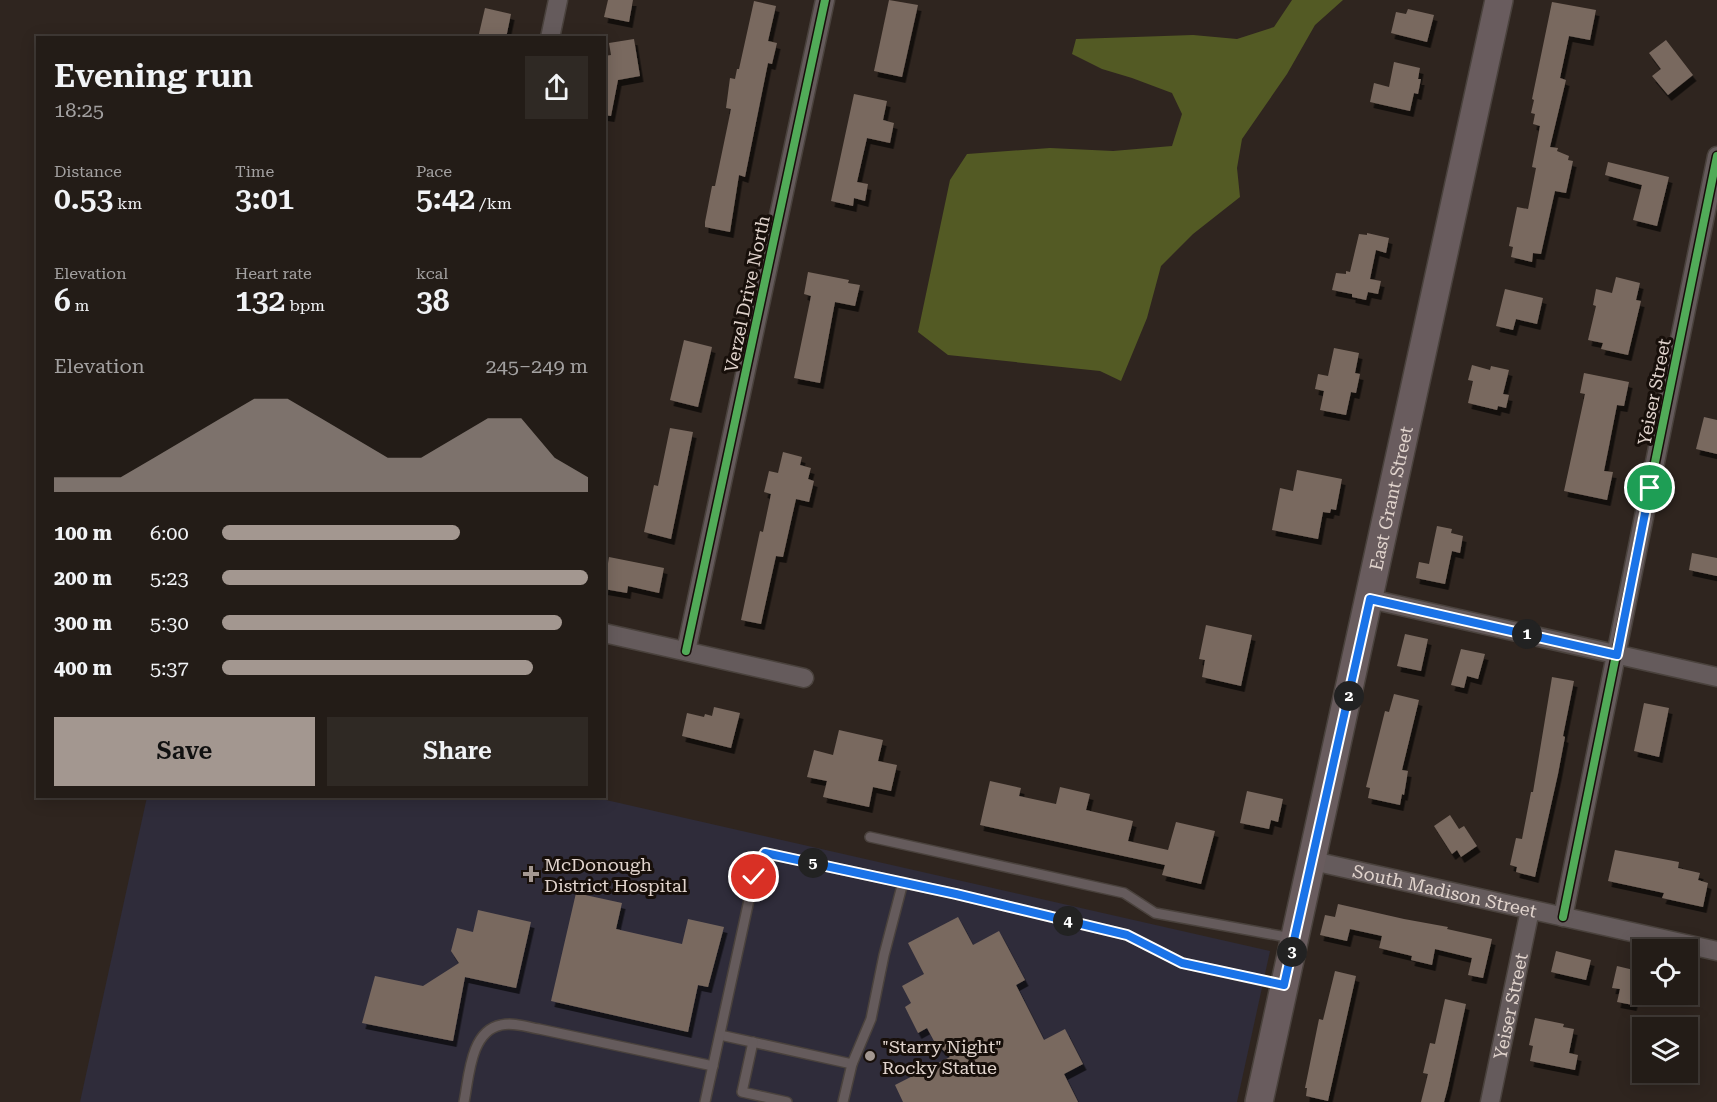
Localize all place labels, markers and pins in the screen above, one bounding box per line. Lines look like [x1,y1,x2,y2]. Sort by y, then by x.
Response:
pin [1624,462,1675,513]
pin: 1 [1512,619,1542,649]
pin: 2 [1334,681,1364,711]
pin: 5 [798,848,828,878]
pin [728,851,779,902]
place label: McDonough District Hospital [544,854,688,896]
marker: McDonough District Hospital [522,865,540,883]
pin: 4 [1053,906,1083,936]
pin: 3 [1277,937,1307,967]
place label: "Starry Night" Rocky Statue [882,1036,1002,1078]
marker: "Starry Night" Rocky Statue [863,1049,877,1063]

